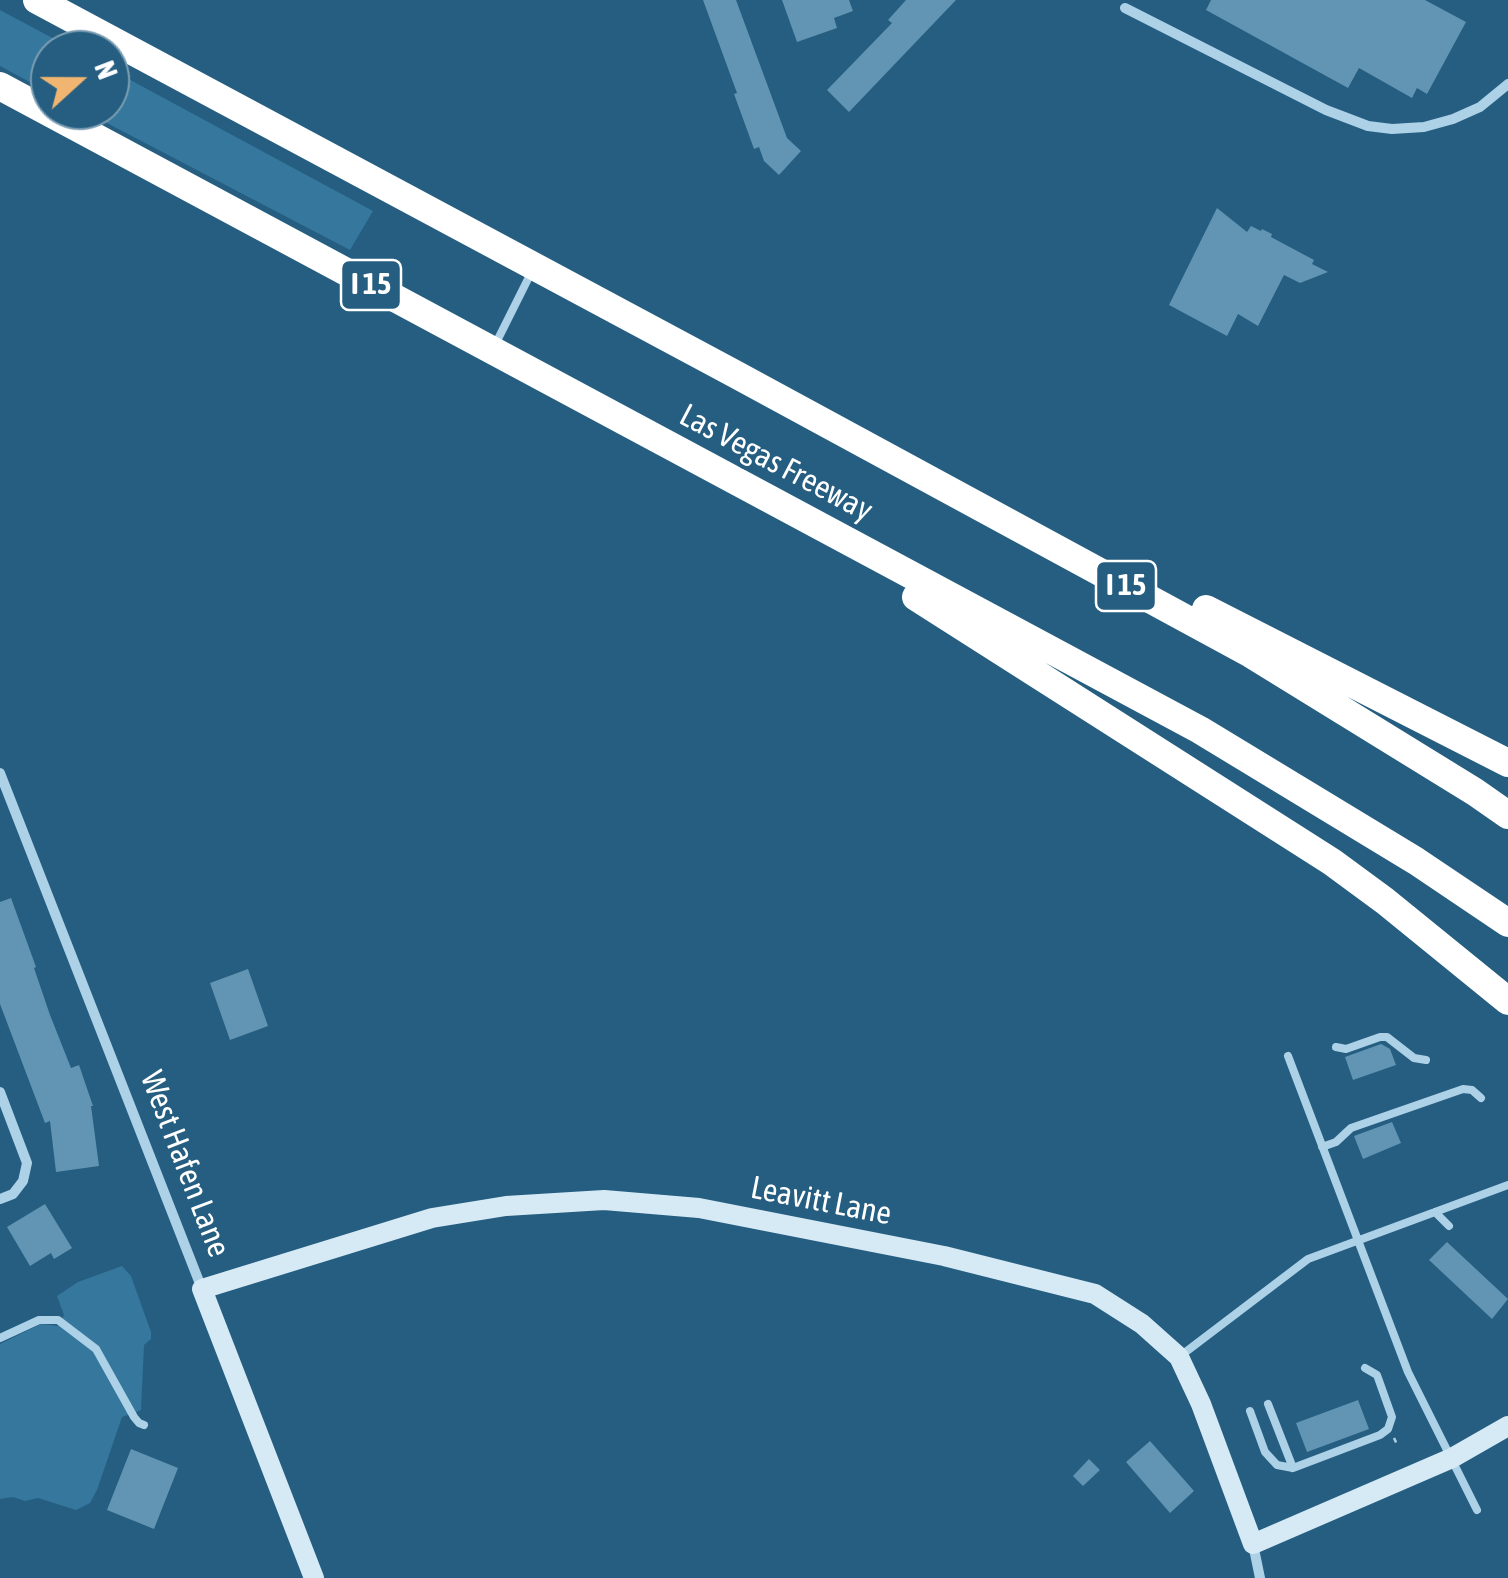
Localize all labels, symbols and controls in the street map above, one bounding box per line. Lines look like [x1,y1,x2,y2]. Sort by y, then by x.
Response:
north arrow [30,30,130,130]
text: N [88,57,124,83]
road number: I 15 [341,260,401,310]
street label: Las Vegas Freeway [673,396,879,530]
road number: I 15 [1096,561,1156,611]
street label: West Hafen Lane [132,1066,238,1262]
street label: Leavitt Lane [747,1169,895,1233]

